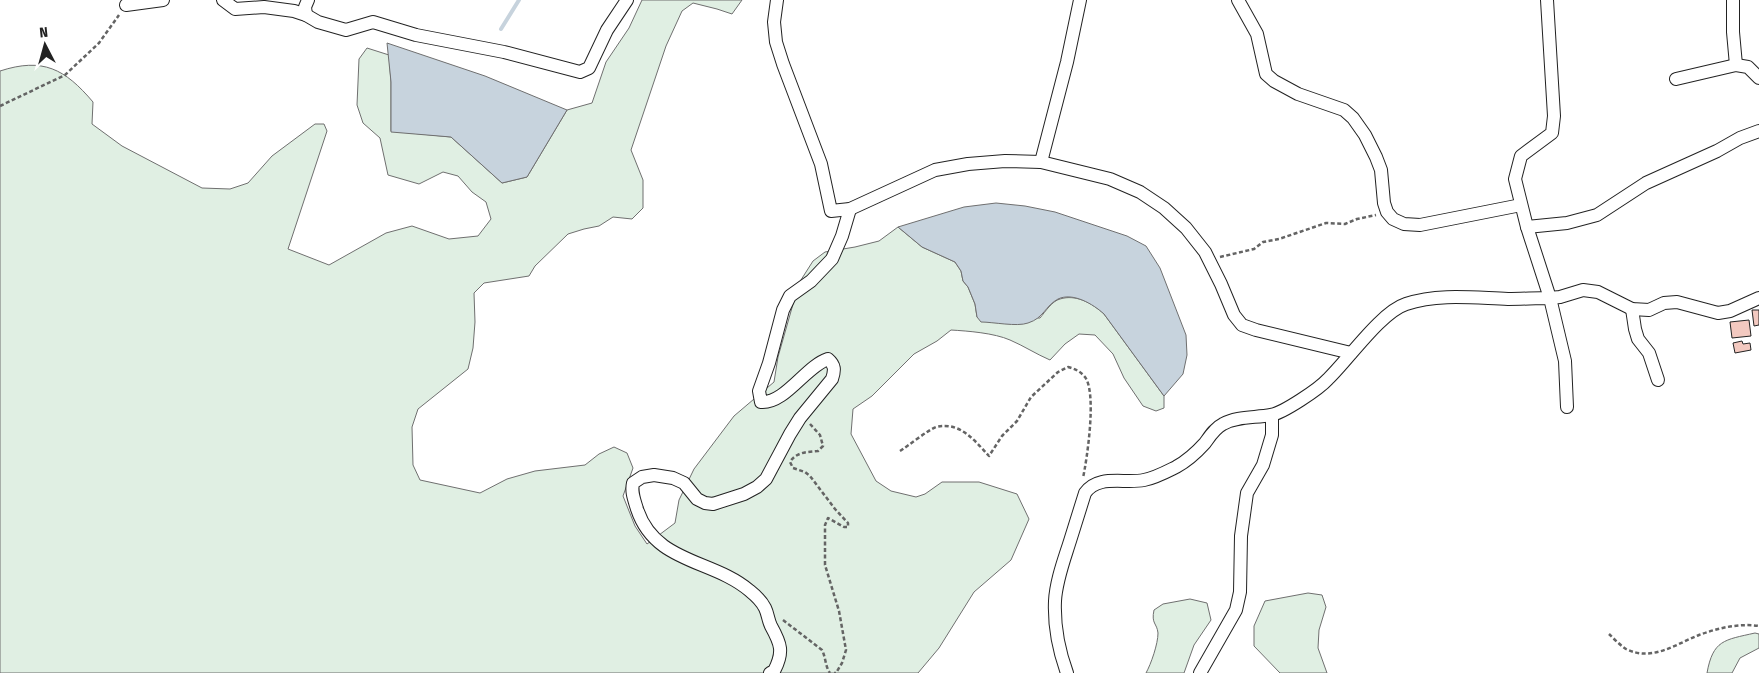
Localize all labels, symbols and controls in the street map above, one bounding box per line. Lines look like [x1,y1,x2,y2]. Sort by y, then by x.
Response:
north arrow [20,20,70,70]
text: N [39,24,49,41]

